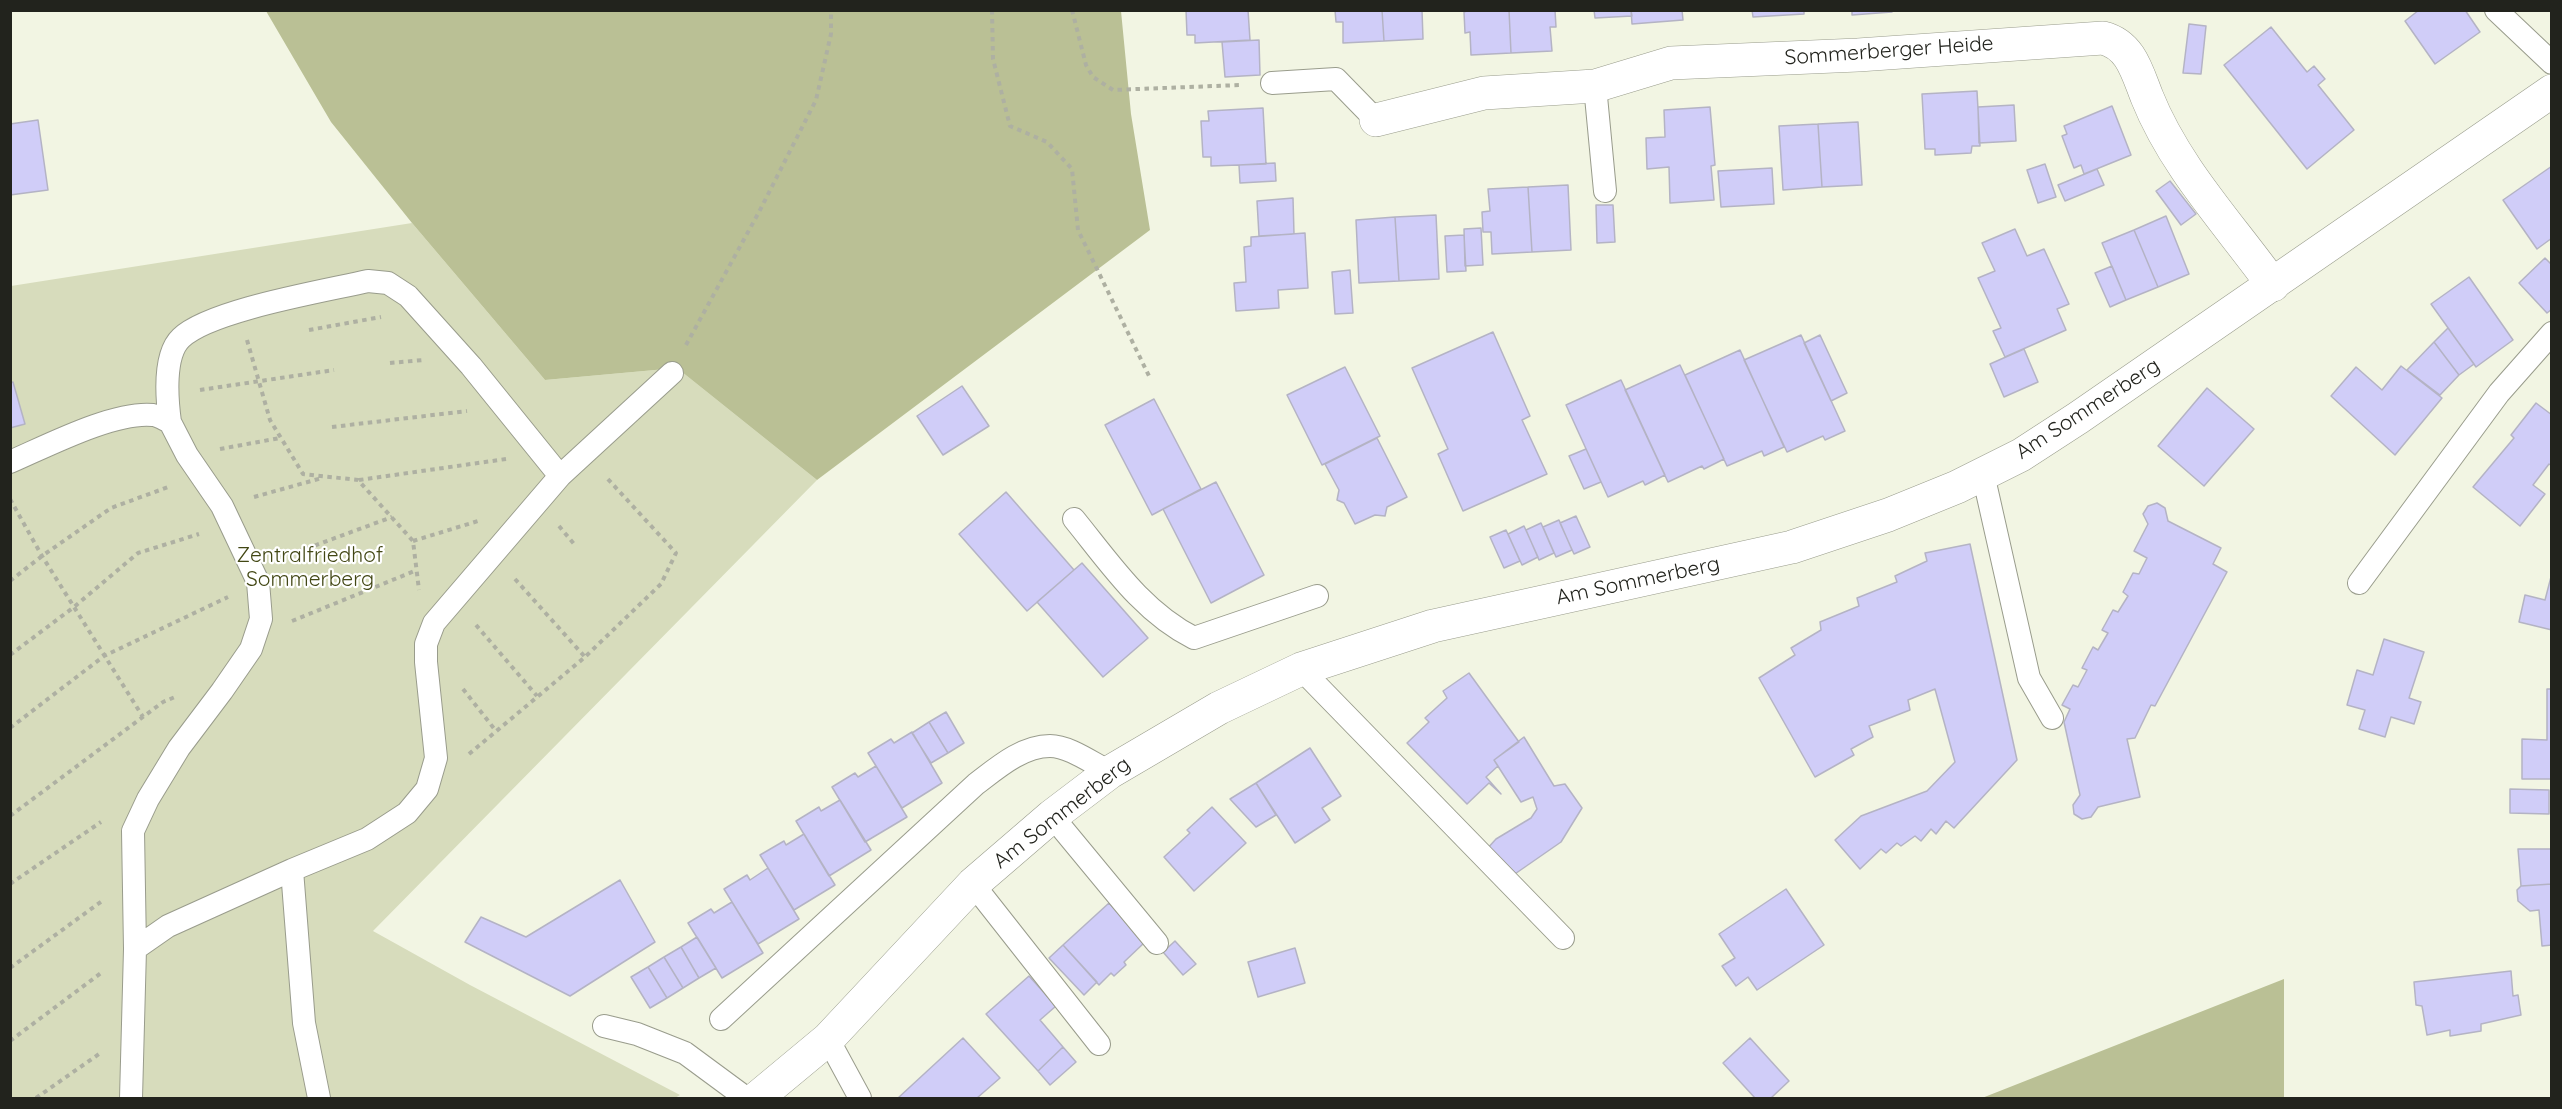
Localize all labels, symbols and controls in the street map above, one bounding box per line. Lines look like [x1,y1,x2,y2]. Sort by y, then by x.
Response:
street label: Sommerberger Heide [1784,31,1994,71]
street label: Am Sommerberg [2011,353,2165,465]
park label: Zentralfriedhof Sommerberg [237,543,383,593]
street label: Am Sommerberg [1554,551,1722,611]
street label: Am Sommerberg [989,752,1135,874]

